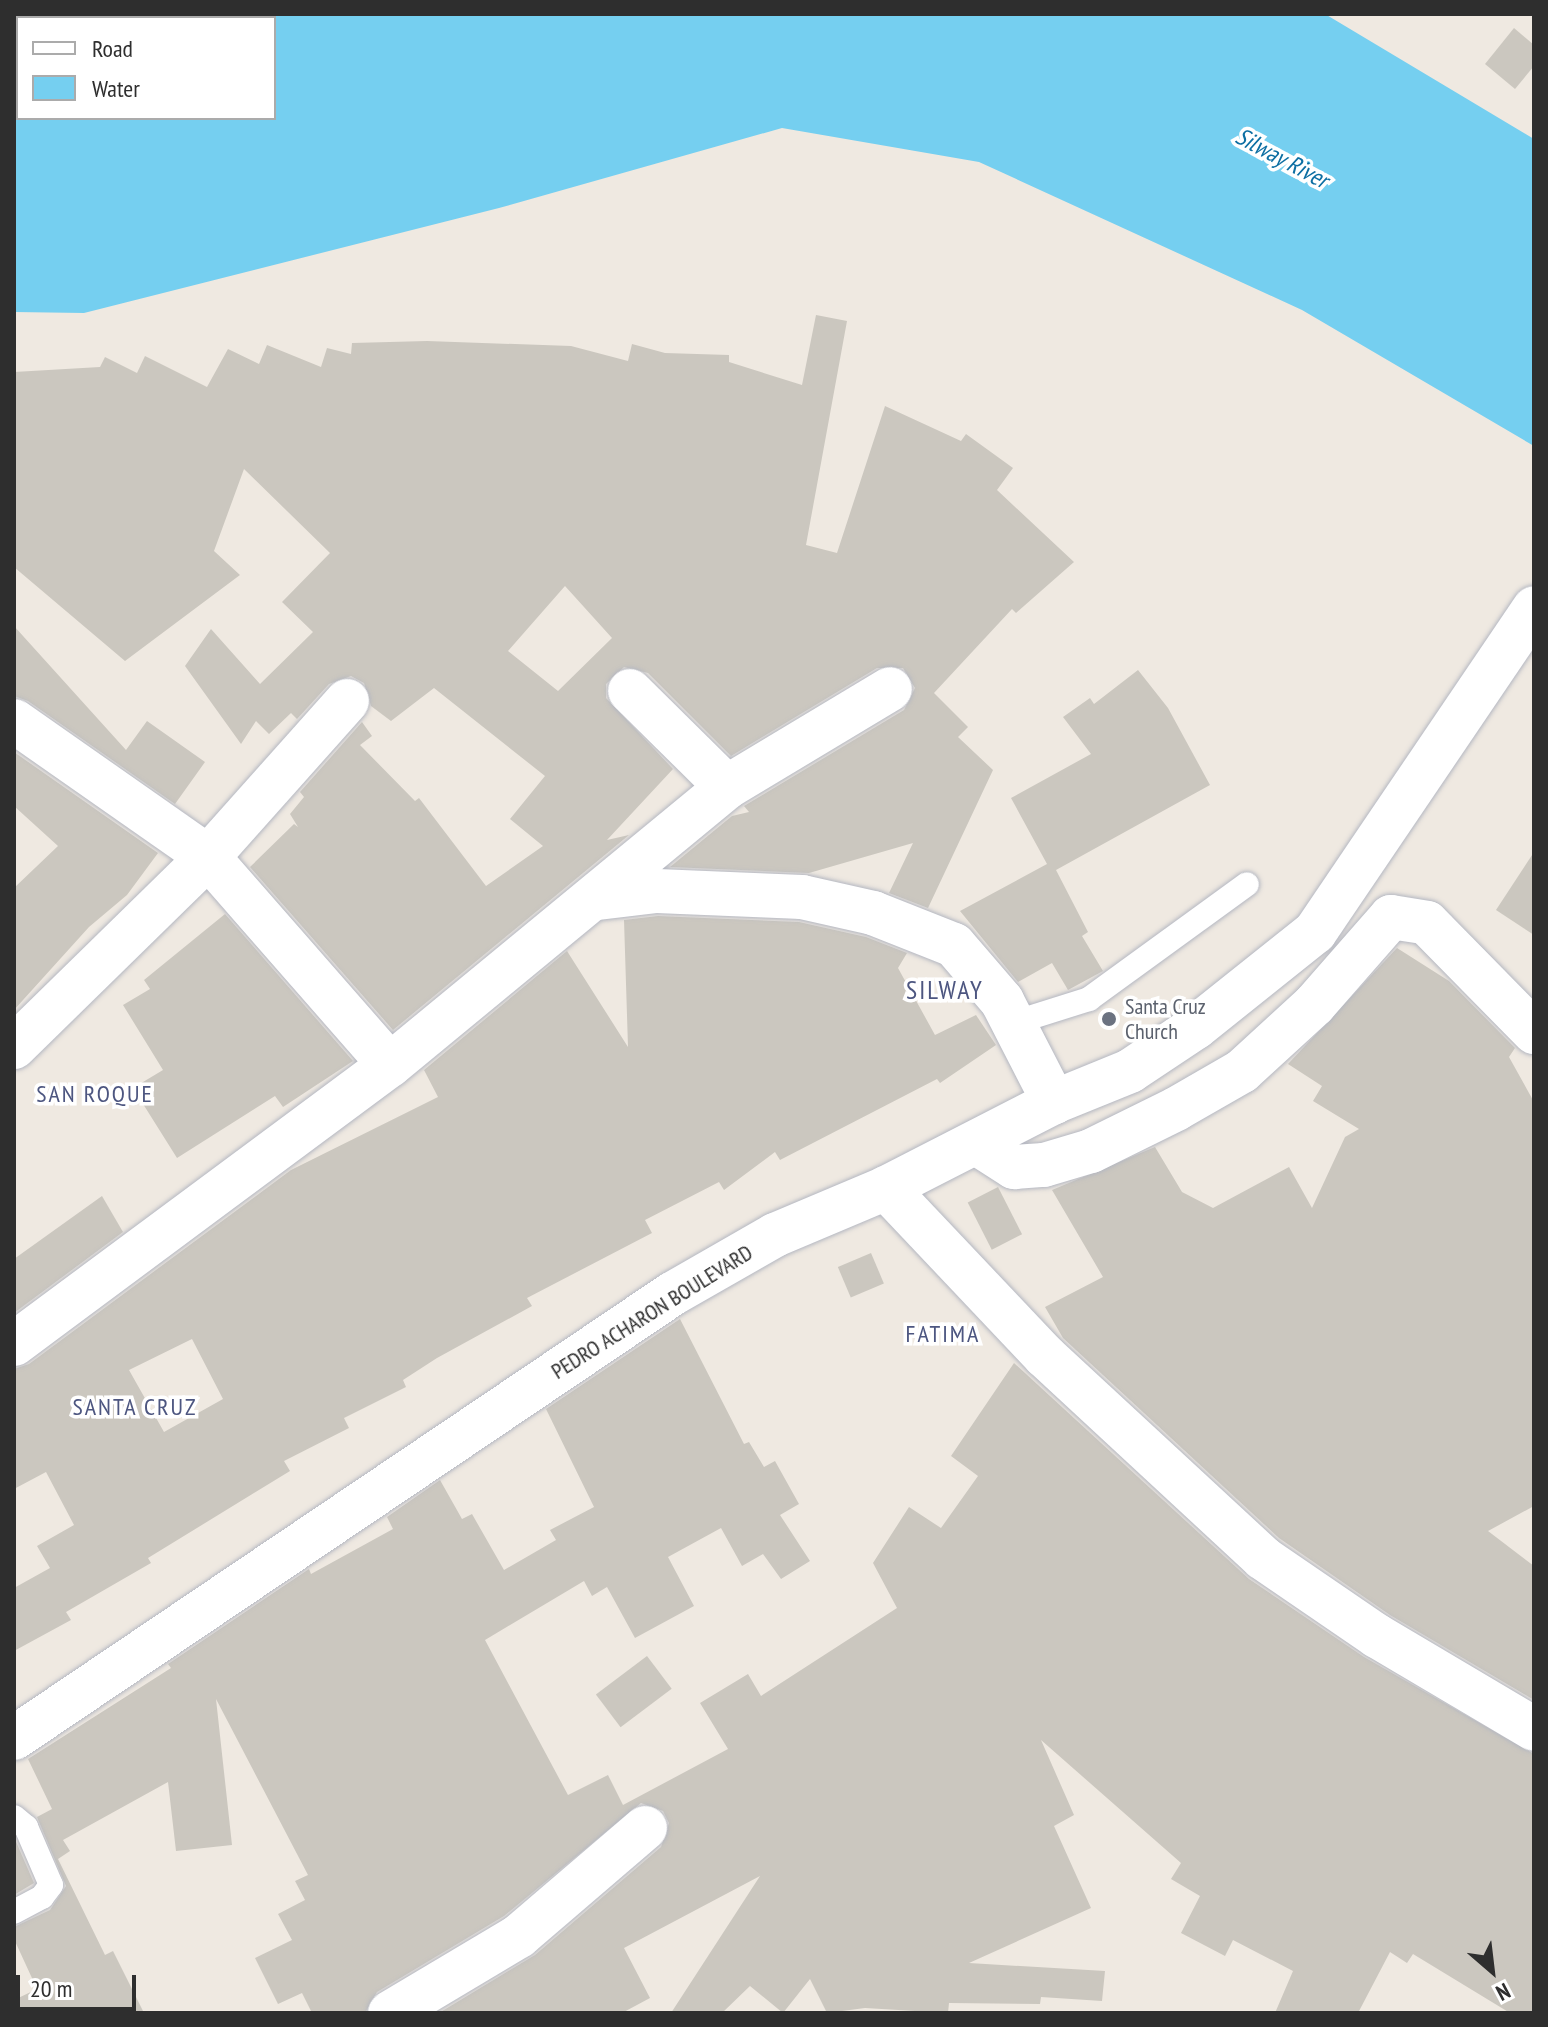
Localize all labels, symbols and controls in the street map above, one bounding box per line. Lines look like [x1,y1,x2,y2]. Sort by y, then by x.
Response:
legend [16,16,276,120]
text: Road [92,33,133,64]
text: Water [92,73,140,104]
water label: Silway River [1230,121,1334,195]
district label: SILWAY [906,974,984,1006]
place label: Santa Cruz Church [1125,993,1206,1044]
marker: Santa Cruz Church [1100,1010,1118,1028]
district label: SAN ROQUE [36,1080,154,1108]
street label: PEDRO ACHARON BOULEVARD [546,1239,758,1385]
district label: FATIMA [906,1320,980,1348]
district label: SANTA CRUZ [72,1393,198,1421]
north arrow [1452,1931,1532,2011]
scale bar [20,1959,140,2009]
text: 20 m [30,1973,72,2004]
text: N [1491,1977,1515,2007]

